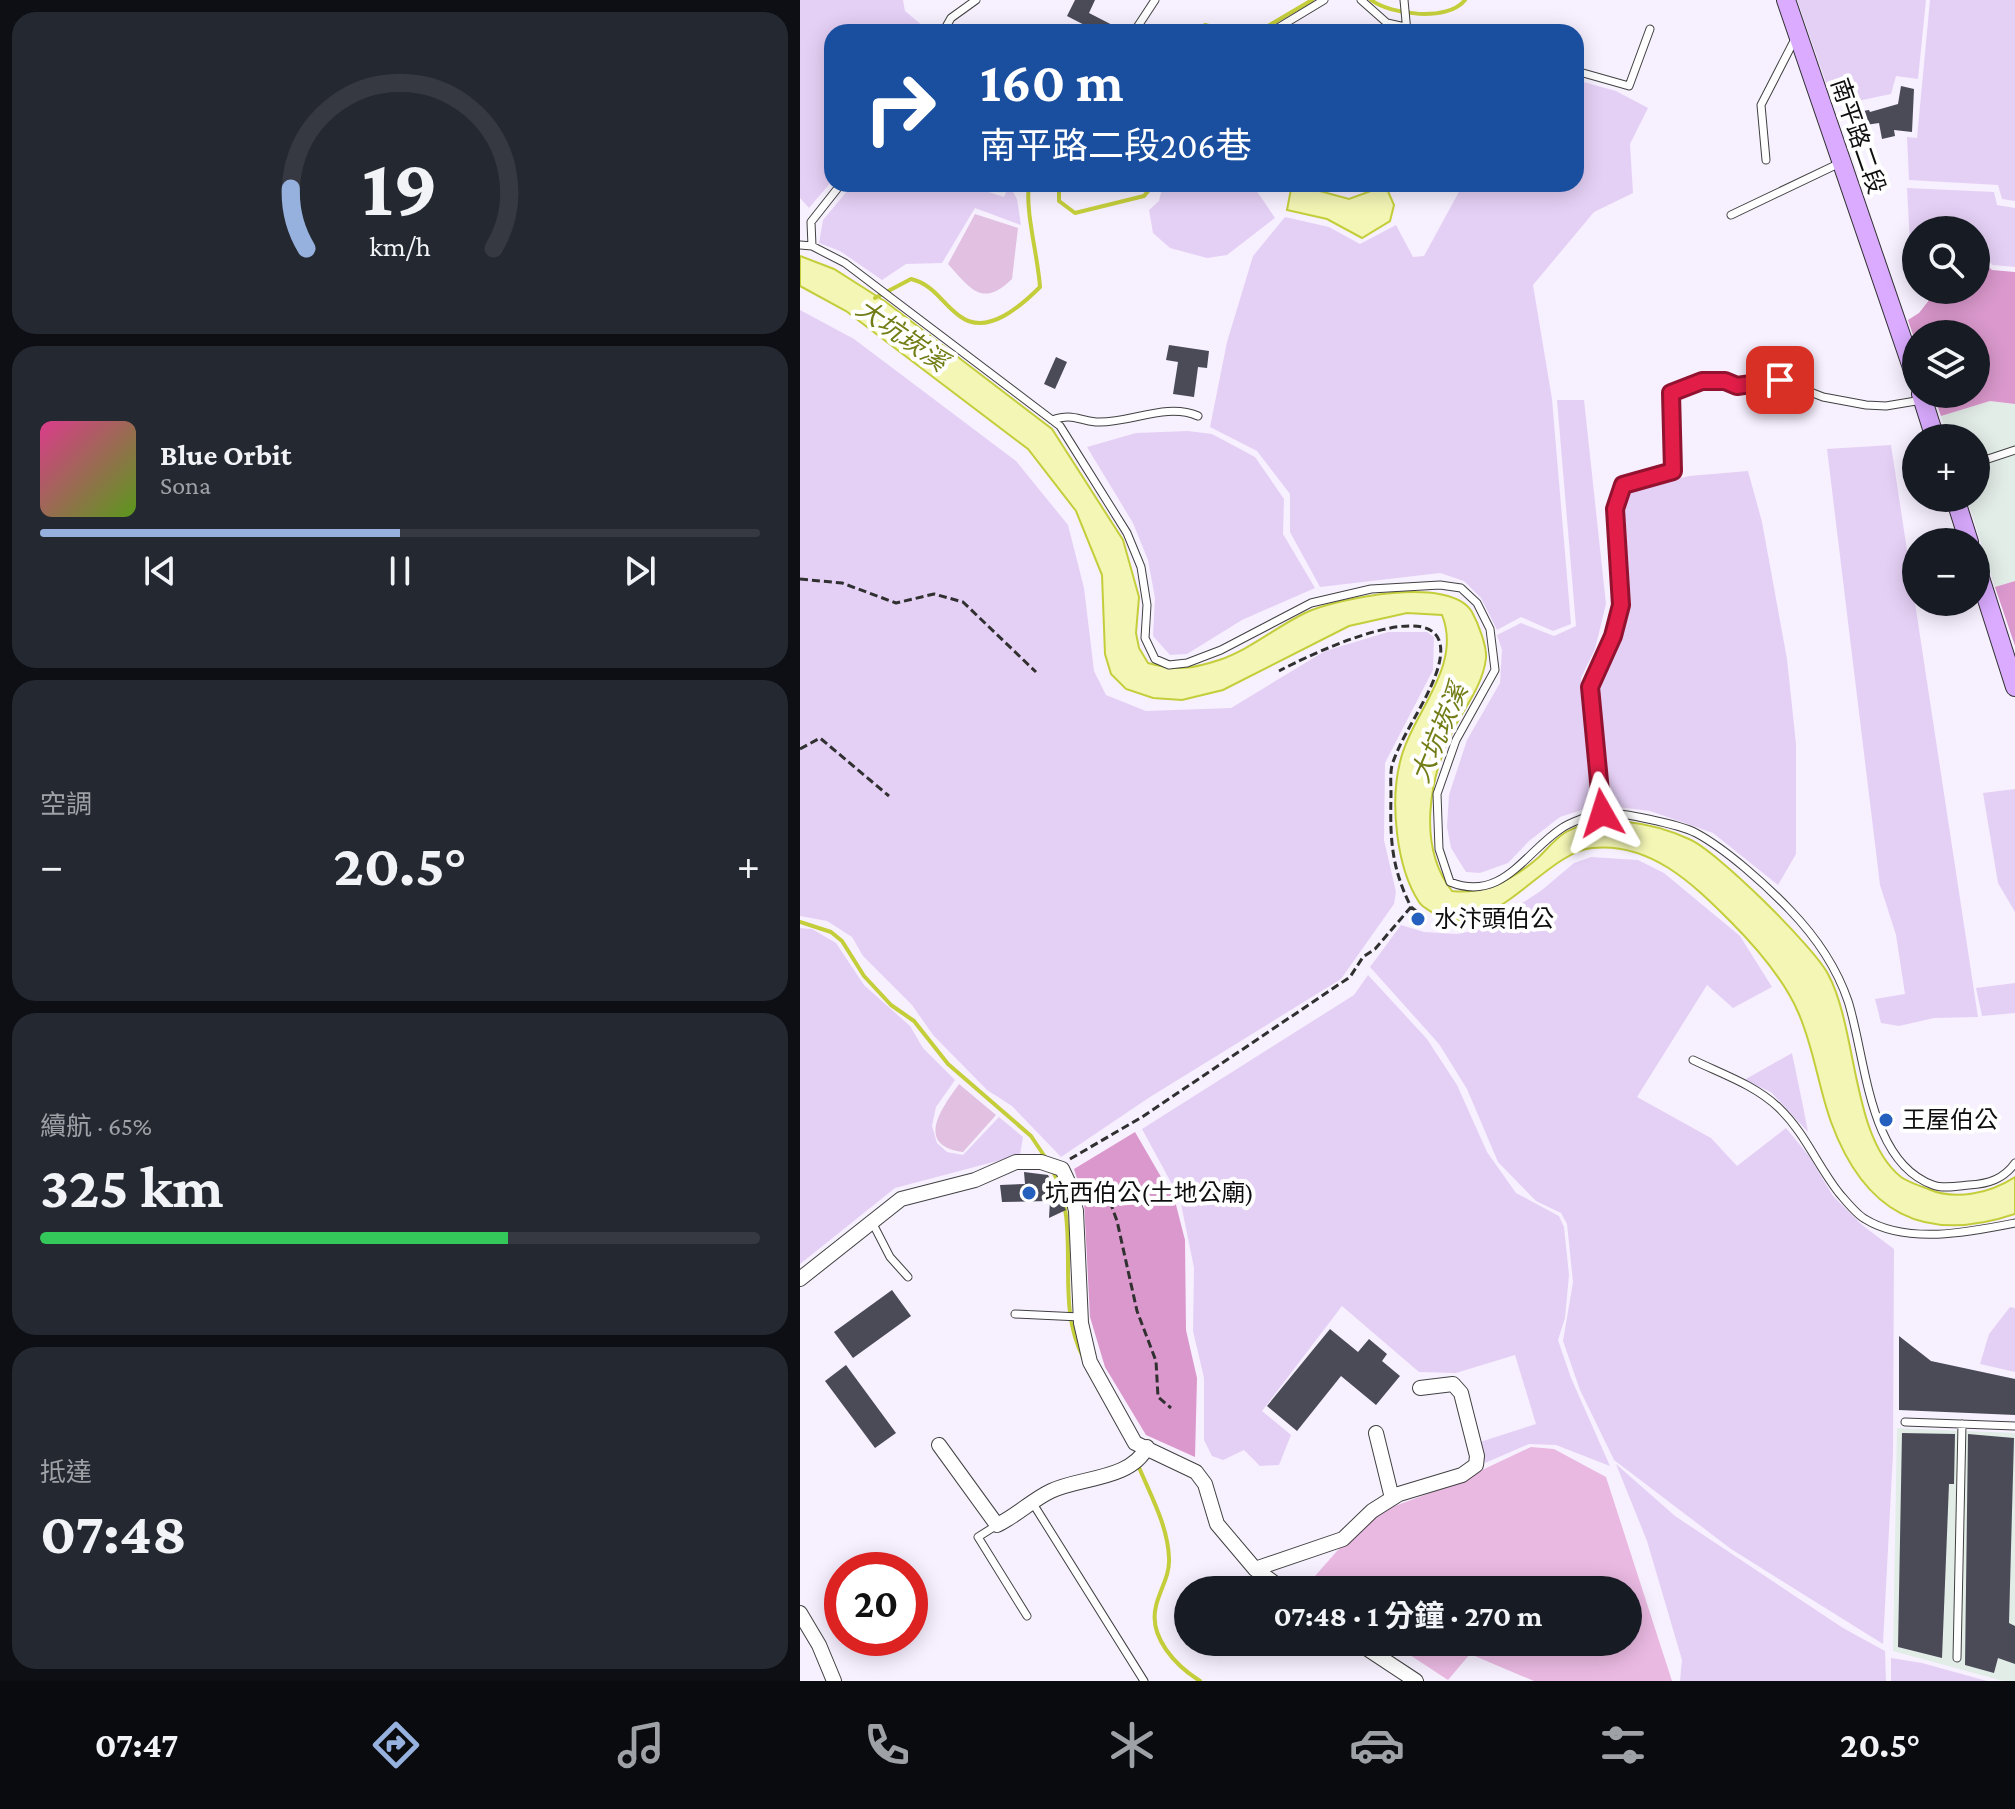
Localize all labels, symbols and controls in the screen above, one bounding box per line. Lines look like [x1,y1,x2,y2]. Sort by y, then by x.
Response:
text: 160 m [980,51,1124,113]
icon: right [848,56,952,160]
street label: 南平路二段 [1826,75,1891,197]
text: 南平路二段206巷 [980,126,1252,166]
text: 19 [362,139,438,232]
map controls [1902,216,1990,616]
button: search [1902,216,1990,304]
text: km/h [369,230,431,262]
water label: 大坑崁溪 [851,294,956,379]
button: layers [1902,320,1990,408]
pin [1746,346,1814,414]
icon: arrive [1758,358,1802,402]
button: + [1902,424,1990,512]
text: Blue Orbit [160,438,291,471]
text: Sona [160,471,211,500]
button: − [1902,528,1990,616]
icon: previous [138,549,182,593]
icon: pause [378,549,422,593]
icon: next [618,549,662,593]
water label: 大坑崁溪 [1406,676,1475,787]
position arrow [1560,771,1644,855]
text: 空調 [40,790,92,819]
text: 20.5° [333,831,467,898]
text: − [40,841,63,889]
text: + [737,841,760,889]
place label: 水汴頭伯公 [1434,905,1554,932]
marker: 水汴頭伯公 [1409,910,1427,928]
place label: 王屋伯公 [1902,1106,1998,1133]
marker: 王屋伯公 [1877,1111,1895,1129]
text: 續航 · 65% [40,1112,152,1141]
text: 325 km [40,1153,224,1220]
place label: 坑西伯公(土地公廟) [1045,1179,1254,1207]
marker: 坑西伯公(土地公廟) [1020,1184,1038,1202]
text: 抵達 [40,1458,92,1487]
text: 07:48 [40,1499,187,1566]
speed limit sign: 20 [824,1552,928,1656]
text: 07:48 · 1 分鐘 · 270 m [1273,1599,1543,1632]
icon: directions [368,1717,424,1773]
icon: music [613,1717,669,1773]
icon: phone [859,1717,915,1773]
icon: climate [1104,1717,1160,1773]
icon: car [1349,1717,1405,1773]
icon: filters [1595,1717,1651,1773]
text: 07:47 [95,1725,178,1765]
text: 20.5° [1840,1725,1920,1765]

